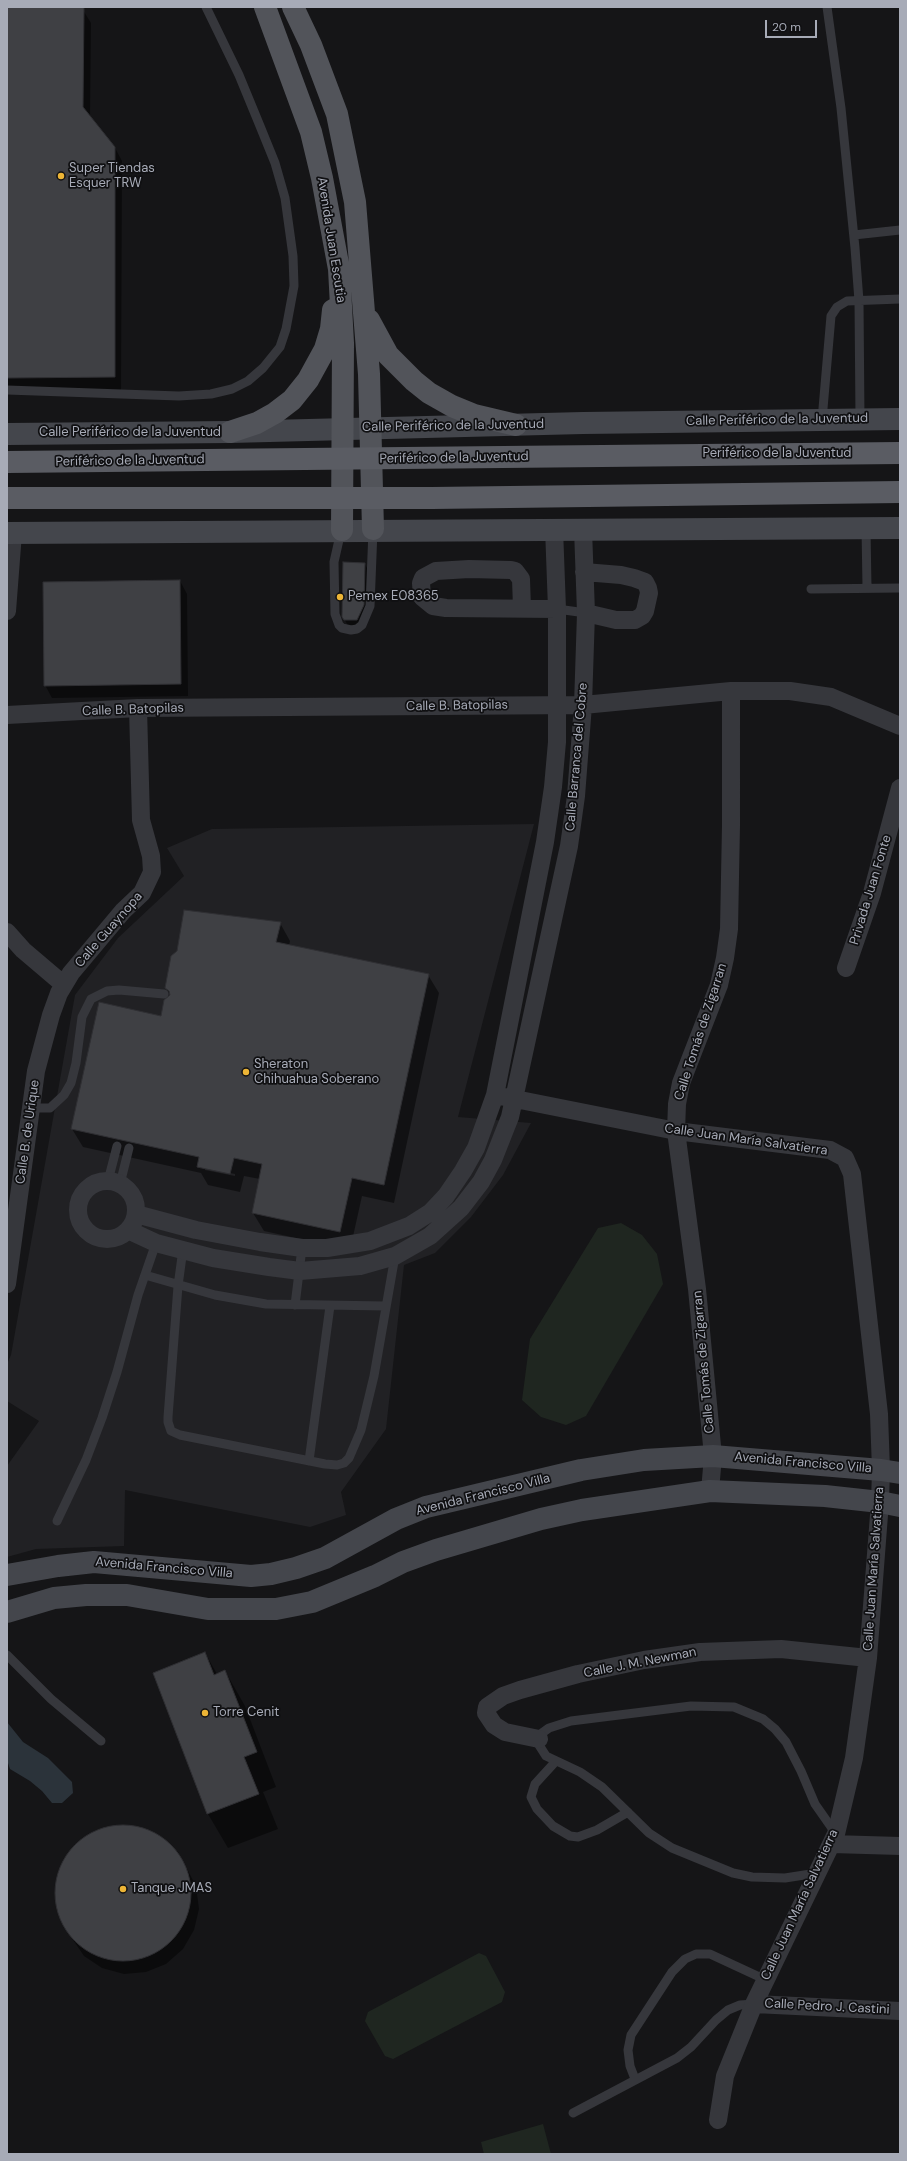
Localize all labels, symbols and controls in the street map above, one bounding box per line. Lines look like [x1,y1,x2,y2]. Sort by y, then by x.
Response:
scale bar [767,12,819,38]
text: 20 m [772,19,801,35]
place label: Super Tiendas Esquer TRW [69,161,155,192]
marker: Super Tiendas Esquer TRW [56,171,66,181]
street label: Avenida Juan Escutia [313,176,349,304]
street label: Calle Periférico de la Juventud [686,411,868,429]
street label: Calle Periférico de la Juventud [362,417,544,435]
street label: Calle Periférico de la Juventud [39,425,221,441]
street label: Periférico de la Juventud [702,446,852,462]
street label: Periférico de la Juventud [379,449,529,467]
street label: Periférico de la Juventud [55,452,205,470]
place label: Pemex E08365 [348,589,439,605]
marker: Pemex E08365 [335,592,345,602]
street label: Calle Barranca del Cobre [563,682,591,832]
street label: Calle B. Batopilas [406,697,508,715]
street label: Calle B. Batopilas [82,700,184,720]
street label: Privada Juan Fonte [847,833,895,947]
street label: Calle Guaynopa [72,889,146,971]
street label: Calle Tomás de Zigarran [671,962,731,1102]
place label: Sheraton Chihuahua Soberano [254,1057,379,1088]
marker: Sheraton Chihuahua Soberano [241,1067,251,1077]
street label: Calle B. de Urique [13,1079,43,1185]
street label: Calle Juan María Salvatierra [663,1121,829,1159]
street label: Calle Tomás de Zigarran [690,1290,718,1434]
street label: Avenida Francisco Villa [734,1449,872,1477]
street label: Avenida Francisco Villa [414,1471,552,1519]
street label: Calle Juan María Salvatierra [860,1486,888,1652]
street label: Avenida Francisco Villa [95,1554,233,1582]
street label: Calle J. M. Newman [582,1644,698,1682]
place label: Torre Cenit [213,1705,279,1721]
marker: Torre Cenit [200,1708,210,1718]
street label: Calle Juan María Salvatierra [758,1827,842,1983]
place label: Tanque JMAS [131,1881,212,1897]
marker: Tanque JMAS [118,1884,128,1894]
street label: Calle Pedro J. Castini [764,1996,890,2018]

